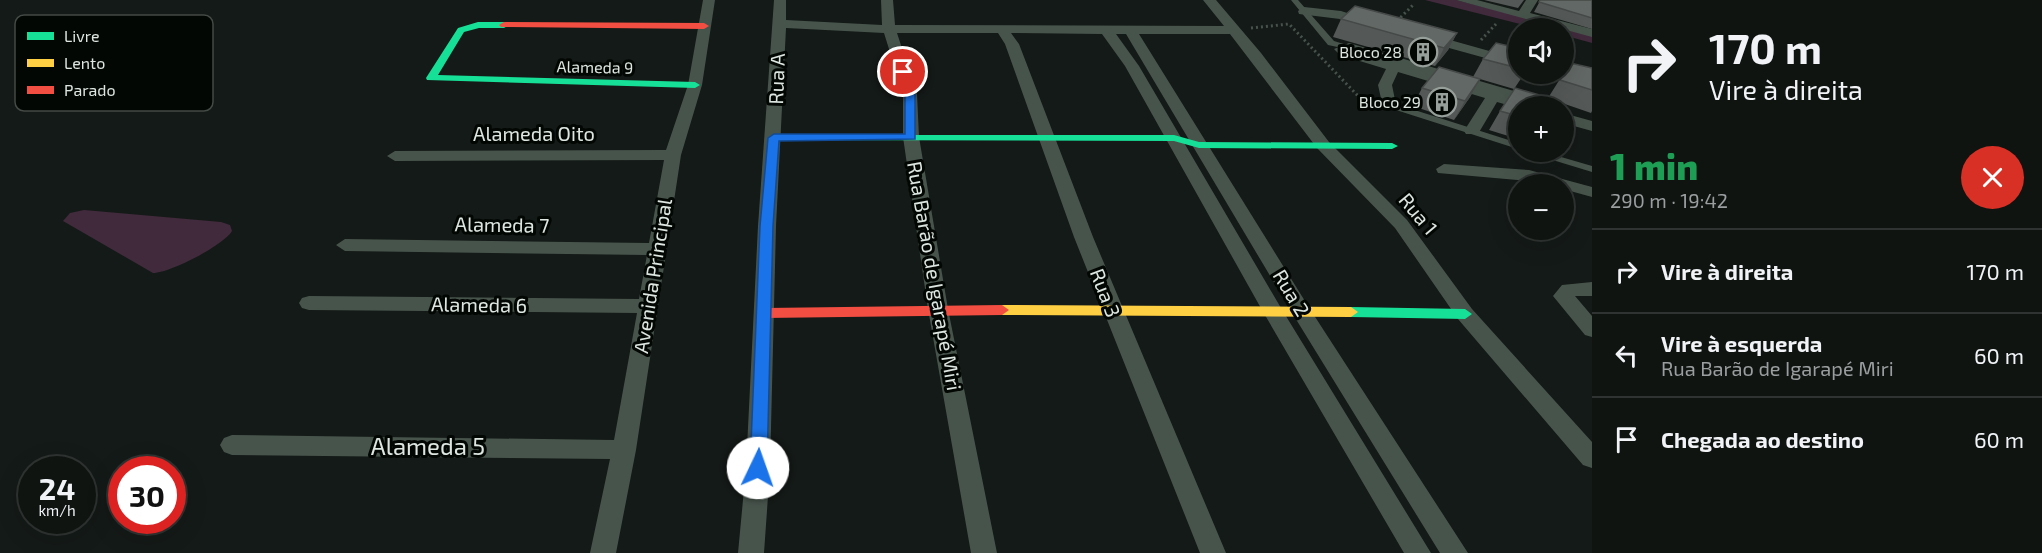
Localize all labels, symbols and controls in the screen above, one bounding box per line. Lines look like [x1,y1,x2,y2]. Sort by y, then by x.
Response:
legend [15,15,213,111]
map controls [1508,18,1574,240]
button: sound [1508,18,1574,84]
text: 170 m [1709,22,1822,72]
icon: right [1610,24,1688,102]
text: Livre [64,26,99,45]
building icon: Bloco 28 [1407,36,1439,68]
place label: Bloco 28 [1339,42,1402,61]
pin [877,46,928,97]
street label: Rua A [763,52,789,105]
text: Lento [64,53,105,72]
icon: arrive [886,55,919,88]
street label: Alameda 9 [556,56,634,77]
text: Vire à direita [1709,73,1863,105]
text: Parado [64,80,116,99]
building icon: Bloco 29 [1426,86,1458,118]
place label: Bloco 29 [1359,92,1421,111]
button: + [1508,96,1574,162]
street label: Alameda Oito [473,121,595,145]
text: 1 min [1610,144,1698,187]
button: close [1961,146,2024,209]
street label: Rua Barão de Igarapé Miri [903,159,967,392]
button: − [1508,174,1574,240]
street label: Rua 1 [1394,188,1443,239]
text: 290 m · 19:42 [1610,188,1728,212]
street label: Avenida Principal [628,197,676,355]
street label: Alameda 7 [454,211,550,237]
icon: right [1610,255,1643,288]
text: Vire à direita [1661,258,1793,284]
text: 170 m [1967,258,2024,284]
street label: Rua 3 [1086,265,1126,320]
street label: Rua 2 [1269,265,1315,320]
street label: Alameda 6 [431,291,527,317]
text: Vire à esquerda [1661,330,1822,356]
icon: left [1610,339,1643,372]
text: 60 m [1974,342,2024,368]
text: Rua Barão de Igarapé Miri [1661,356,1894,380]
icon: arrive [1610,423,1643,456]
text: Chegada ao destino [1661,426,1864,452]
text: 60 m [1974,426,2024,452]
street label: Alameda 5 [371,431,485,460]
position arrow [726,436,790,500]
speed limit sign: 30 [108,456,186,534]
text: 24 [39,470,75,506]
text: km/h [38,501,76,519]

